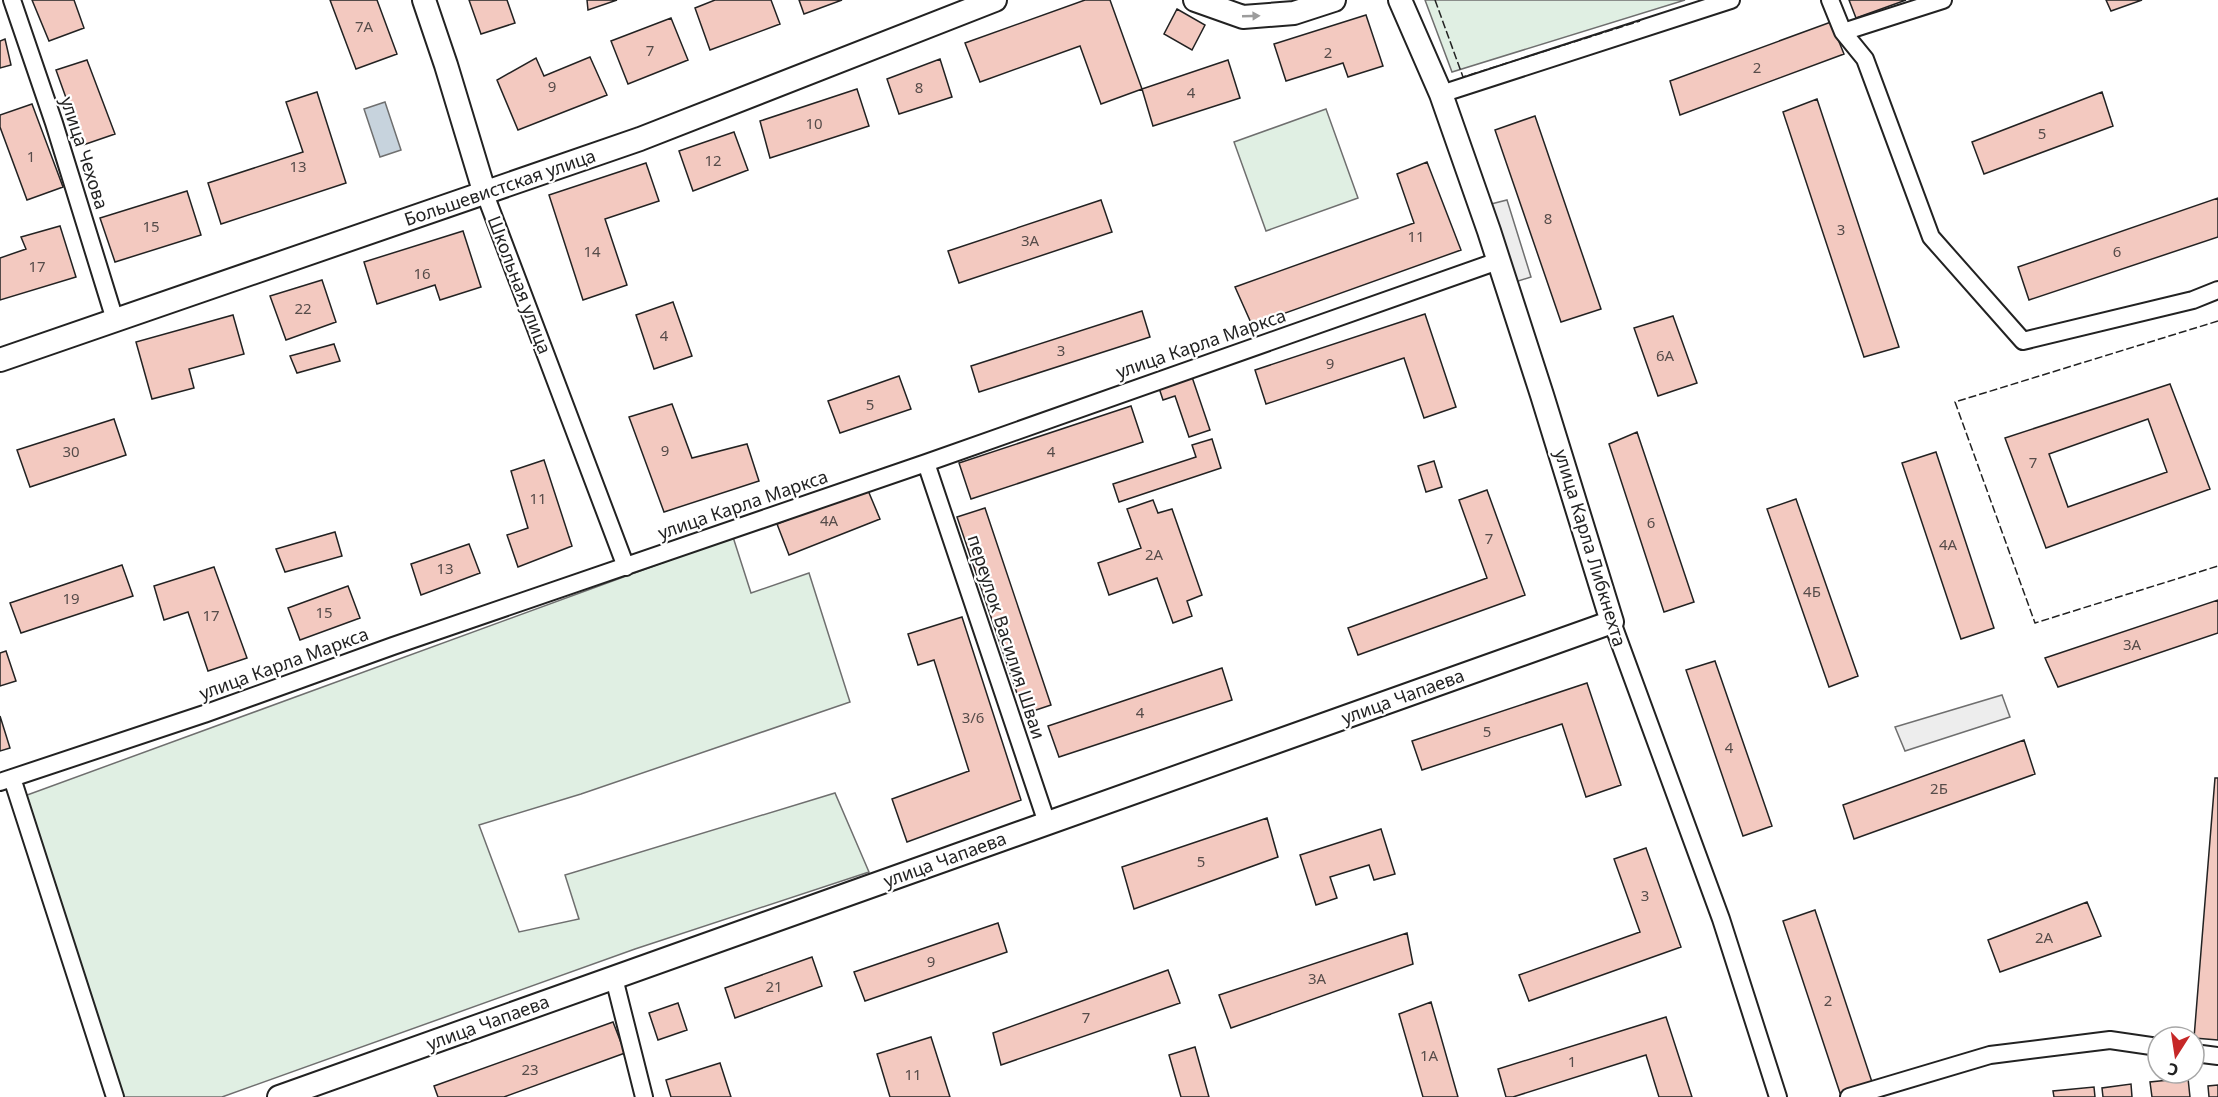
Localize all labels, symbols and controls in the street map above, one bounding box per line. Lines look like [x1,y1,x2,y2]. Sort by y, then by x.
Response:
one-way arrow [1241,11,1260,20]
house number: 7А [355,16,374,36]
house number: 7 [646,40,654,60]
house number: 2 [1324,42,1332,62]
house number: 2 [1753,57,1761,77]
house number: 9 [548,76,556,96]
house number: 8 [915,77,923,97]
house number: 4 [1187,82,1196,102]
street label: улица Чехова [55,93,114,212]
house number: 10 [805,113,823,133]
house number: 5 [2038,123,2046,143]
street label: Большевистская улица [401,143,598,231]
house number: 1 [27,146,35,166]
house number: 12 [704,150,722,170]
house number: 13 [289,156,307,176]
house number: 8 [1544,208,1552,228]
street label: Школьная улица [483,212,557,357]
house number: 15 [142,216,160,236]
house number: 3 [1837,219,1845,239]
house number: 11 [1407,226,1425,246]
house number: 3А [1021,230,1040,250]
house number: 14 [583,241,601,261]
house number: 6 [2113,241,2121,261]
house number: 17 [28,256,46,276]
house number: 16 [413,263,431,283]
house number: 22 [294,298,312,318]
street label: улица Карла Маркса [1112,303,1289,383]
house number: 4 [660,325,669,345]
house number: 3 [1057,340,1065,360]
house number: 6А [1656,345,1675,365]
house number: 9 [1326,353,1334,373]
house number: 5 [866,394,874,414]
house number: 9 [661,440,669,460]
house number: 30 [62,441,80,461]
house number: 4 [1047,441,1056,461]
street label: улица Карла Либкнехта [1549,446,1632,649]
house number: 7 [2029,452,2037,472]
street label: улица Карла Маркса [654,464,831,544]
house number: 11 [529,488,547,508]
house number: 4А [820,510,839,530]
house number: 6 [1647,512,1655,532]
house number: 7 [1485,528,1493,548]
street label: переулок Василия Шваи [963,531,1051,742]
house number: 4А [1939,534,1958,554]
house number: 2А [1145,544,1164,564]
house number: 13 [436,558,454,578]
house number: 4Б [1803,581,1821,601]
house number: 19 [62,588,80,608]
house number: 15 [315,602,333,622]
house number: 17 [202,605,220,625]
street label: улица Карла Маркса [196,621,372,705]
house number: 3А [2123,634,2142,654]
street label: улица Чапаева [1338,663,1467,729]
house number: 4 [1136,702,1145,722]
house number: 3/6 [962,707,984,727]
house number: 5 [1483,721,1491,741]
house number: 4 [1725,737,1734,757]
house number: 2Б [1930,778,1948,798]
street label: улица Чапаева [880,826,1009,892]
house number: 5 [1197,851,1205,871]
house number: 3 [1641,885,1649,905]
house number: 2А [2035,927,2054,947]
house number: 9 [927,951,935,971]
house number: 3А [1308,968,1327,988]
house number: 21 [765,976,783,996]
street label: улица Чапаева [423,989,552,1055]
house number: 2 [1824,990,1832,1010]
house number: 7 [1082,1007,1090,1027]
north arrow [2146,1025,2206,1085]
house number: 1А [1420,1045,1439,1065]
house number: 1 [1568,1051,1576,1071]
text: С [2166,1058,2180,1082]
house number: 23 [521,1059,539,1079]
house number: 11 [904,1064,922,1084]

